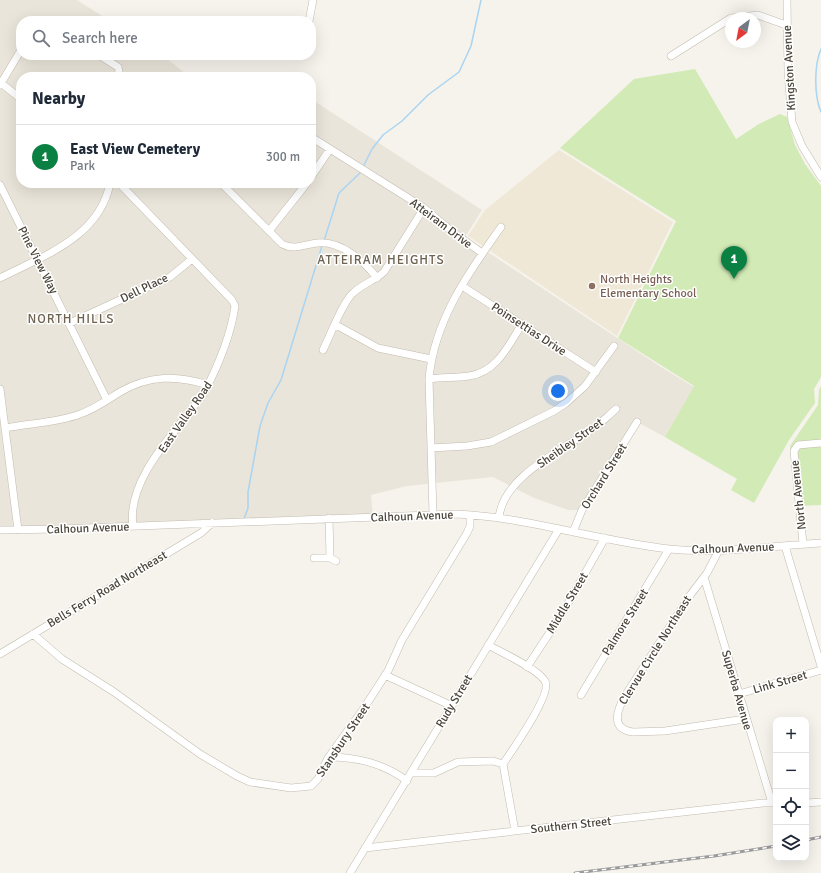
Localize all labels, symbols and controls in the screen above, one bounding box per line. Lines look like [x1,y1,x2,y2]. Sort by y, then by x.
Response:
north arrow [725,12,761,48]
search box [16,16,316,60]
street label: Kingston Avenue [780,25,799,111]
icon: search [30,27,52,49]
text: Search here [62,29,138,47]
text: Nearby [32,88,85,109]
text: East View Cemetery [70,140,200,158]
text: 1 [41,149,49,165]
text: 300 m [266,149,300,165]
text: Park [70,158,95,174]
street label: Atteiram Drive [407,195,475,252]
street label: Pine View Way [14,224,61,297]
pin: 1 [721,246,747,279]
district label: ATTEIRAM HEIGHTS [317,252,445,268]
street label: Dell Place [118,270,171,306]
place label: North Heights Elementary School [600,272,697,301]
marker: North Heights Elementary School [587,281,597,291]
street label: Poinsettias Drive [488,300,569,359]
district label: NORTH HILLS [27,311,115,327]
street label: East Valley Road [155,379,216,456]
your location [548,381,568,401]
street label: Sheibley Street [534,415,606,472]
street label: Orchard Street [578,441,631,512]
street label: North Avenue [787,459,810,531]
street label: Calhoun Avenue [370,508,454,525]
street label: Calhoun Avenue [46,520,130,537]
street label: Calhoun Avenue [691,540,775,557]
street label: Bells Ferry Road Northeast [45,548,170,631]
street label: Middle Street [543,570,592,637]
street label: Palmore Street [599,586,652,658]
street label: Clervue Circle Northeast [616,593,695,708]
street label: Superba Avenue [718,648,755,732]
street label: Link Street [751,668,809,697]
street label: Rudy Street [433,672,476,731]
street label: Stansbury Street [313,700,374,780]
map controls [773,717,809,861]
button: + [773,717,809,753]
button: − [773,753,809,789]
button: locate [773,789,809,825]
street label: Southern Street [530,814,612,837]
button: layers [773,825,809,861]

